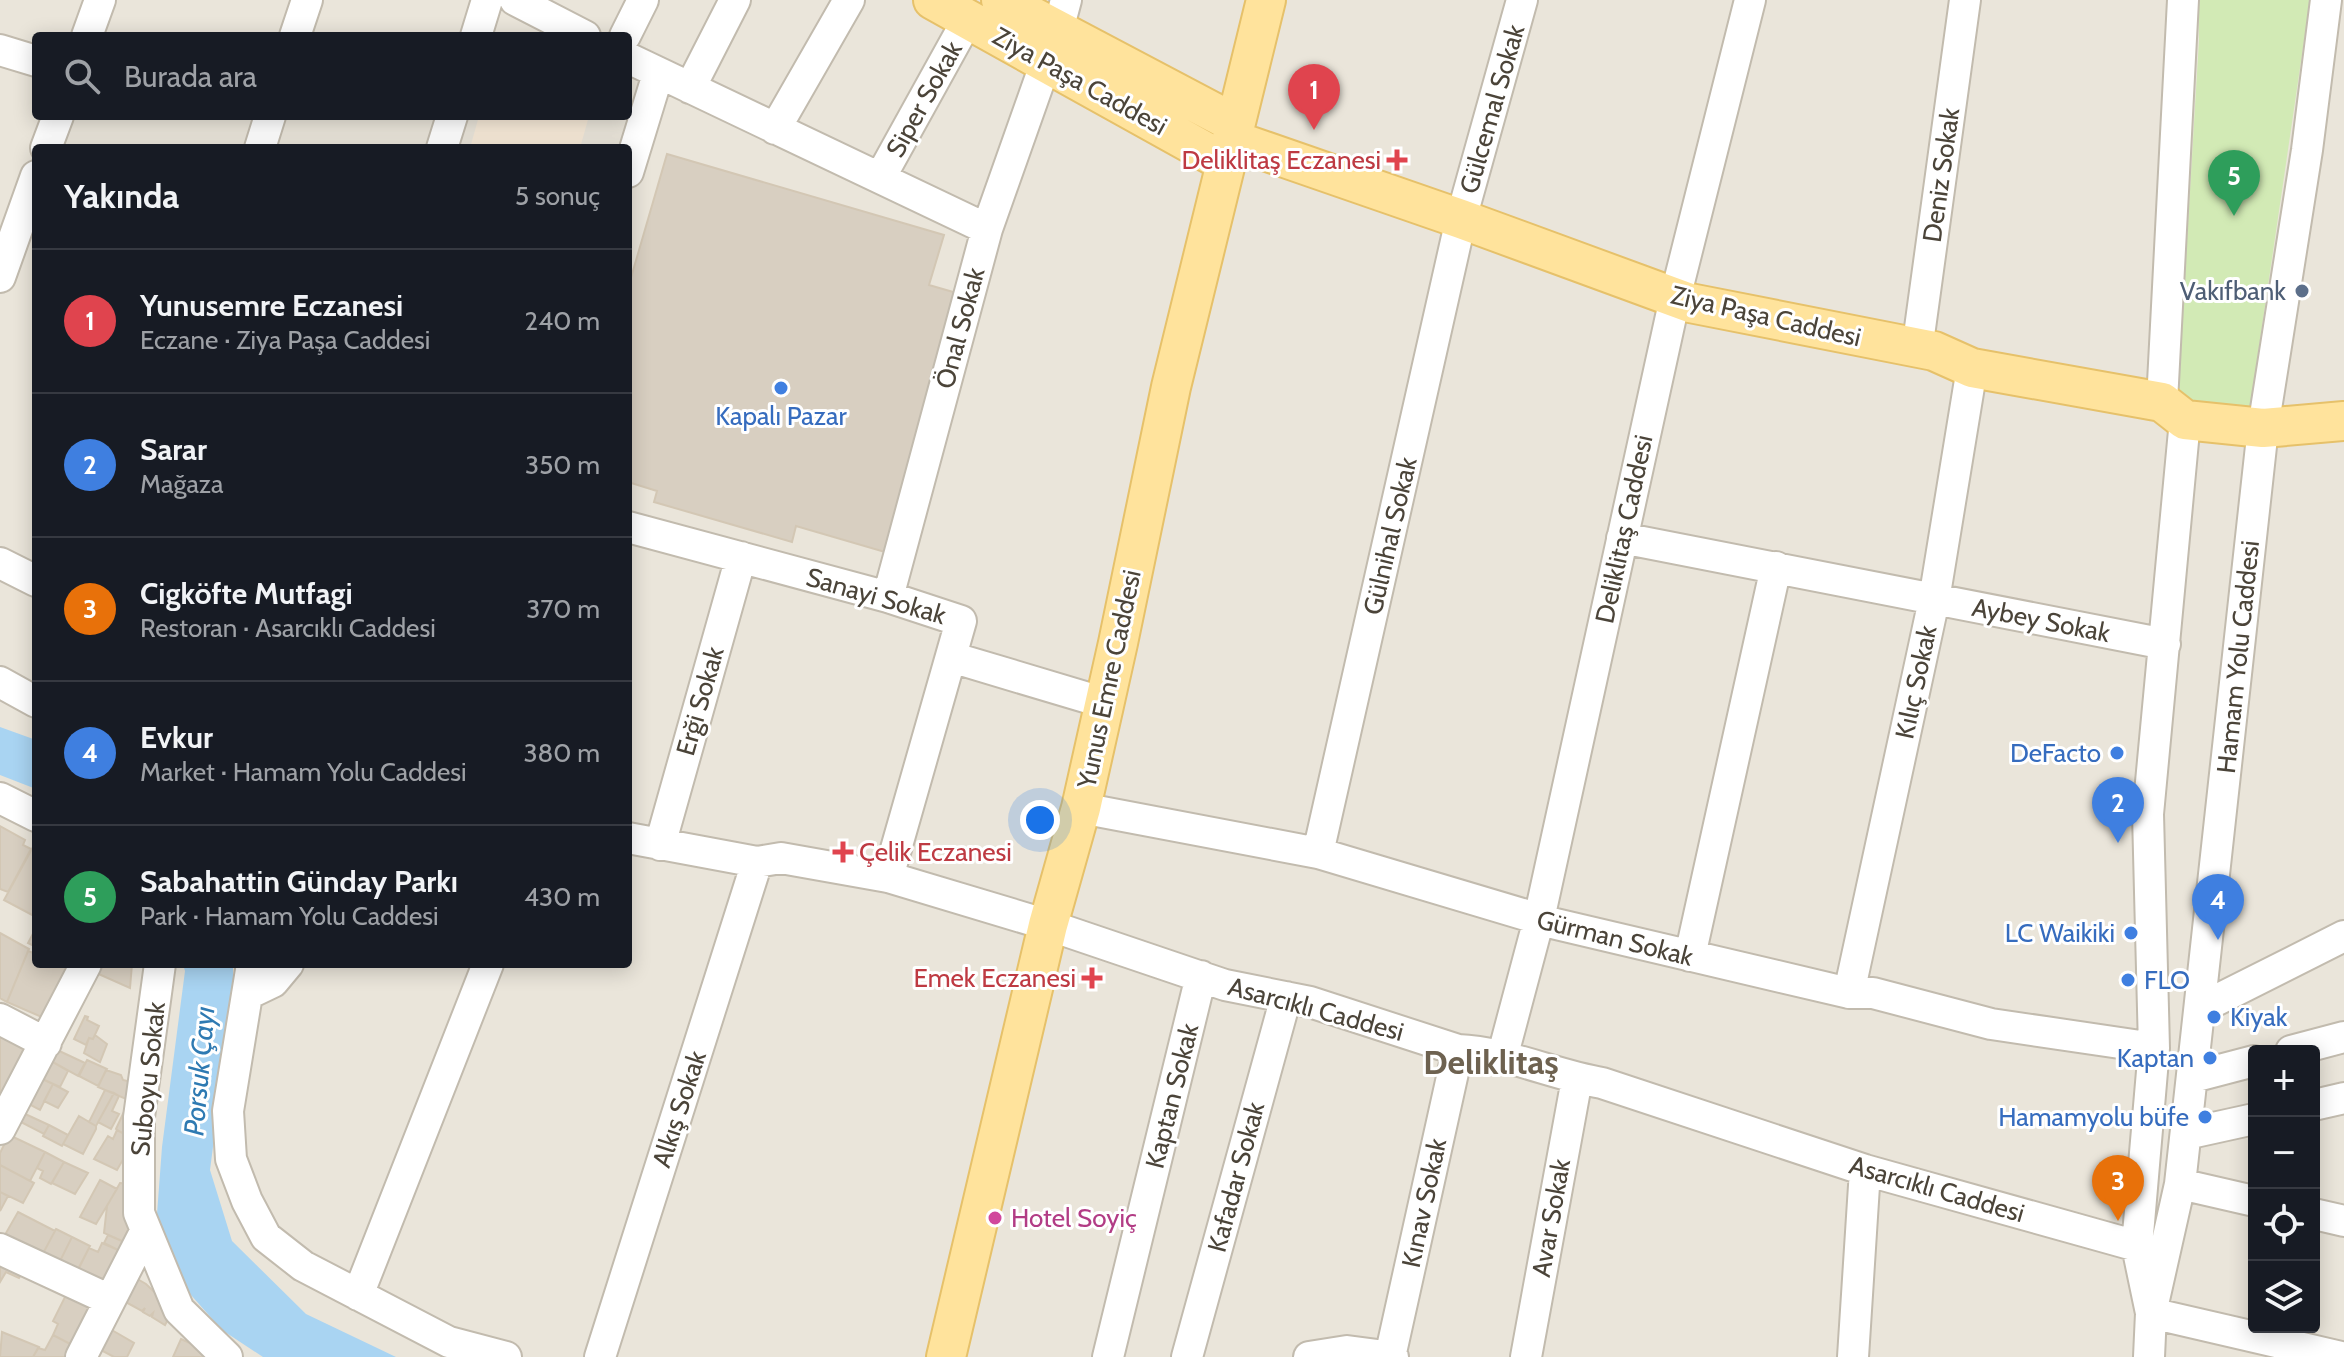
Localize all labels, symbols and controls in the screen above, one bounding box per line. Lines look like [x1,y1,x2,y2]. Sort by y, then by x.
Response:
street label: Ziya Paşa Caddesi [987,20,1173,142]
street label: Gülcemal Sokak [1453,21,1531,197]
search box [32,32,632,120]
street label: Siper Sokak [879,35,969,163]
icon: search [60,54,104,98]
text: Burada ara [124,58,257,95]
pin: 1 [1288,64,1340,130]
street label: Deniz Sokak [1916,105,1966,244]
place label: Deliklitaş Eczanesi [1182,144,1381,176]
pin: 5 [2208,150,2260,216]
marker: Deliklitaş Eczanesi [1388,151,1406,169]
text: Yakında [64,175,179,217]
text: 5 sonuç [515,180,600,212]
street label: Önal Sokak [929,264,992,392]
place label: Vakıfbank [2180,275,2286,307]
street label: Ziya Paşa Caddesi [1668,279,1864,353]
marker: Vakıfbank [2293,282,2311,300]
text: Yunusemre Eczanesi [140,287,403,324]
text: 1 [85,305,95,337]
text: 240 m [525,305,600,337]
text: Eczane · Ziya Paşa Caddesi [140,324,430,356]
marker: Kapalı Pazar [772,379,790,397]
place label: Kapalı Pazar [715,400,848,432]
text: Sarar [140,431,207,468]
street label: Deliklitaş Caddesi [1588,432,1660,626]
text: 2 [83,449,97,481]
text: 350 m [525,449,600,481]
street label: Gülnihal Sokak [1356,454,1424,618]
text: Mağaza [140,468,224,500]
street label: Hamam Yolu Caddesi [2210,539,2266,775]
street label: Sanayi Sokak [802,561,950,631]
street label: Yunus Emre Caddesi [1070,567,1148,792]
text: Cigköfte Mutfagi [140,575,353,612]
street label: Aybey Sokak [1969,591,2113,649]
text: 3 [83,593,97,625]
text: 370 m [526,593,600,625]
text: Restoran · Asarcıklı Caddesi [140,612,436,644]
street label: Kılıç Sokak [1888,622,1944,742]
street label: Erği Sokak [669,643,731,759]
text: Evkur [140,719,213,756]
text: 4 [82,737,98,769]
text: 380 m [523,737,600,769]
place label: DeFacto [2010,737,2101,769]
marker: DeFacto [2108,744,2126,762]
text: Market · Hamam Yolu Caddesi [140,756,467,788]
pin: 2 [2092,777,2144,843]
your location [1020,800,1060,840]
place label: Çelik Eczanesi [859,836,1012,868]
marker: Çelik Eczanesi [834,843,852,861]
text: Sabahattin Günday Parkı [140,863,458,900]
pin: 4 [2192,874,2244,940]
text: 5 [83,881,97,913]
text: 430 m [524,881,600,913]
text: Park · Hamam Yolu Caddesi [140,900,439,932]
street label: Gürman Sokak [1534,903,1697,973]
place label: LC Waikiki [2005,917,2115,949]
marker: LC Waikiki [2122,924,2140,942]
place label: Emek Eczanesi [914,962,1076,994]
place label: FLO [2144,964,2190,996]
marker: Emek Eczanesi [1083,969,1101,987]
street label: Asarcıklı Caddesi [1225,970,1407,1048]
marker: FLO [2119,971,2137,989]
street label: Suboyu Sokak [124,1000,172,1158]
place label: Kiyak [2230,1001,2288,1033]
water label: Porsuk Çayı [176,1005,222,1137]
marker: Kiyak [2205,1008,2223,1026]
street label: Kaptan Sokak [1139,1020,1206,1172]
district label: Deliklitaş [1423,1041,1559,1083]
place label: Kaptan [2117,1042,2194,1074]
map controls [2248,1045,2320,1333]
button: + [2248,1045,2320,1117]
street label: Alkış Sokak [645,1046,713,1171]
marker: Kaptan [2201,1049,2219,1067]
street label: Kafadar Sokak [1201,1098,1271,1256]
place label: Hamamyolu büfe [1998,1101,2189,1133]
marker: Hamamyolu büfe [2196,1108,2214,1126]
button: − [2248,1117,2320,1189]
street label: Kınav Sokak [1395,1135,1453,1270]
street label: Asarcıklı Caddesi [1846,1149,2028,1229]
pin: 3 [2092,1155,2144,1221]
street label: Avar Sokak [1525,1156,1577,1280]
button: locate [2248,1189,2320,1261]
place label: Hotel Soyiç [1011,1202,1137,1234]
marker: Hotel Soyiç [986,1209,1004,1227]
button: layers [2248,1261,2320,1333]

